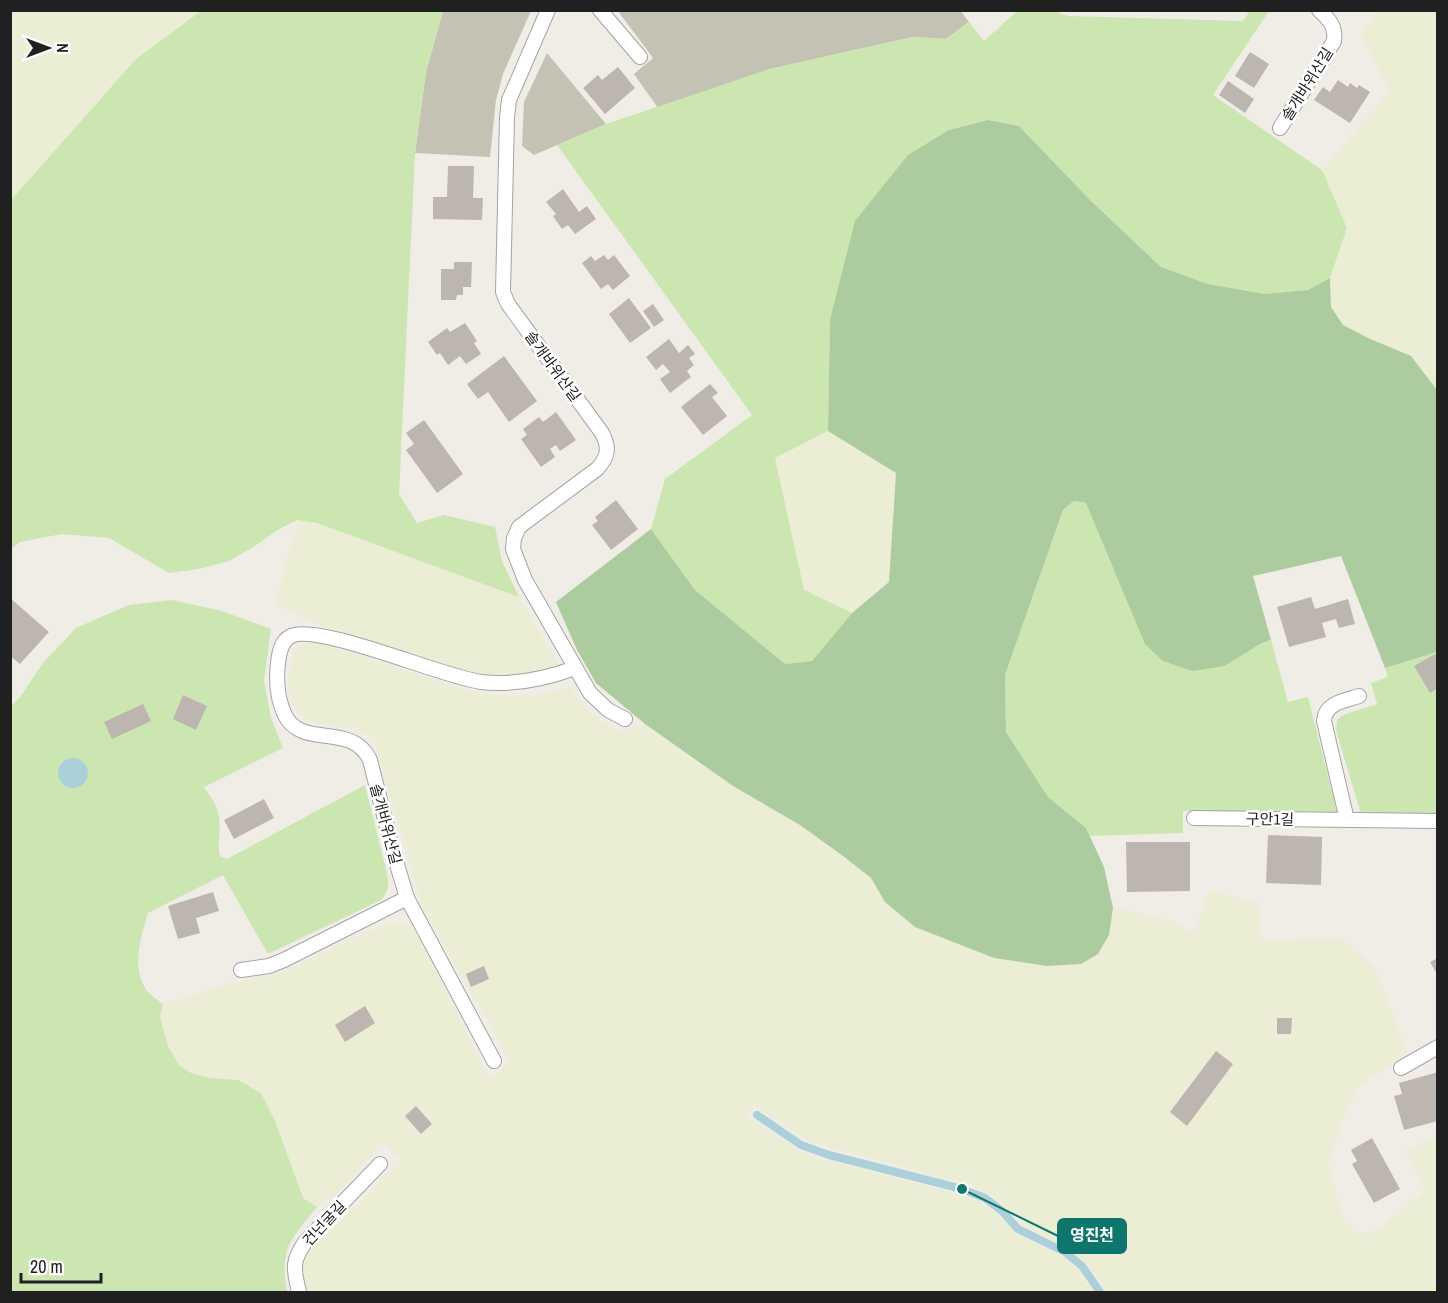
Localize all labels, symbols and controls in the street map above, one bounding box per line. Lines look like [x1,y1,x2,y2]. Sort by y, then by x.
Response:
north arrow [18,18,78,78]
text: N [52,43,74,53]
street label: 솔개바위산길 [1276,43,1338,125]
street label: 솔개바위산길 [520,326,586,406]
street label: 솔개바위산길 [365,781,407,867]
street label: 구안1길 [1246,808,1294,830]
street label: 건넌굴길 [297,1196,351,1250]
callout: 영진천 [1058,1219,1126,1253]
text: 영진천 [1070,1224,1114,1246]
scale bar [21,1246,100,1284]
text: 20 m [30,1254,63,1279]

